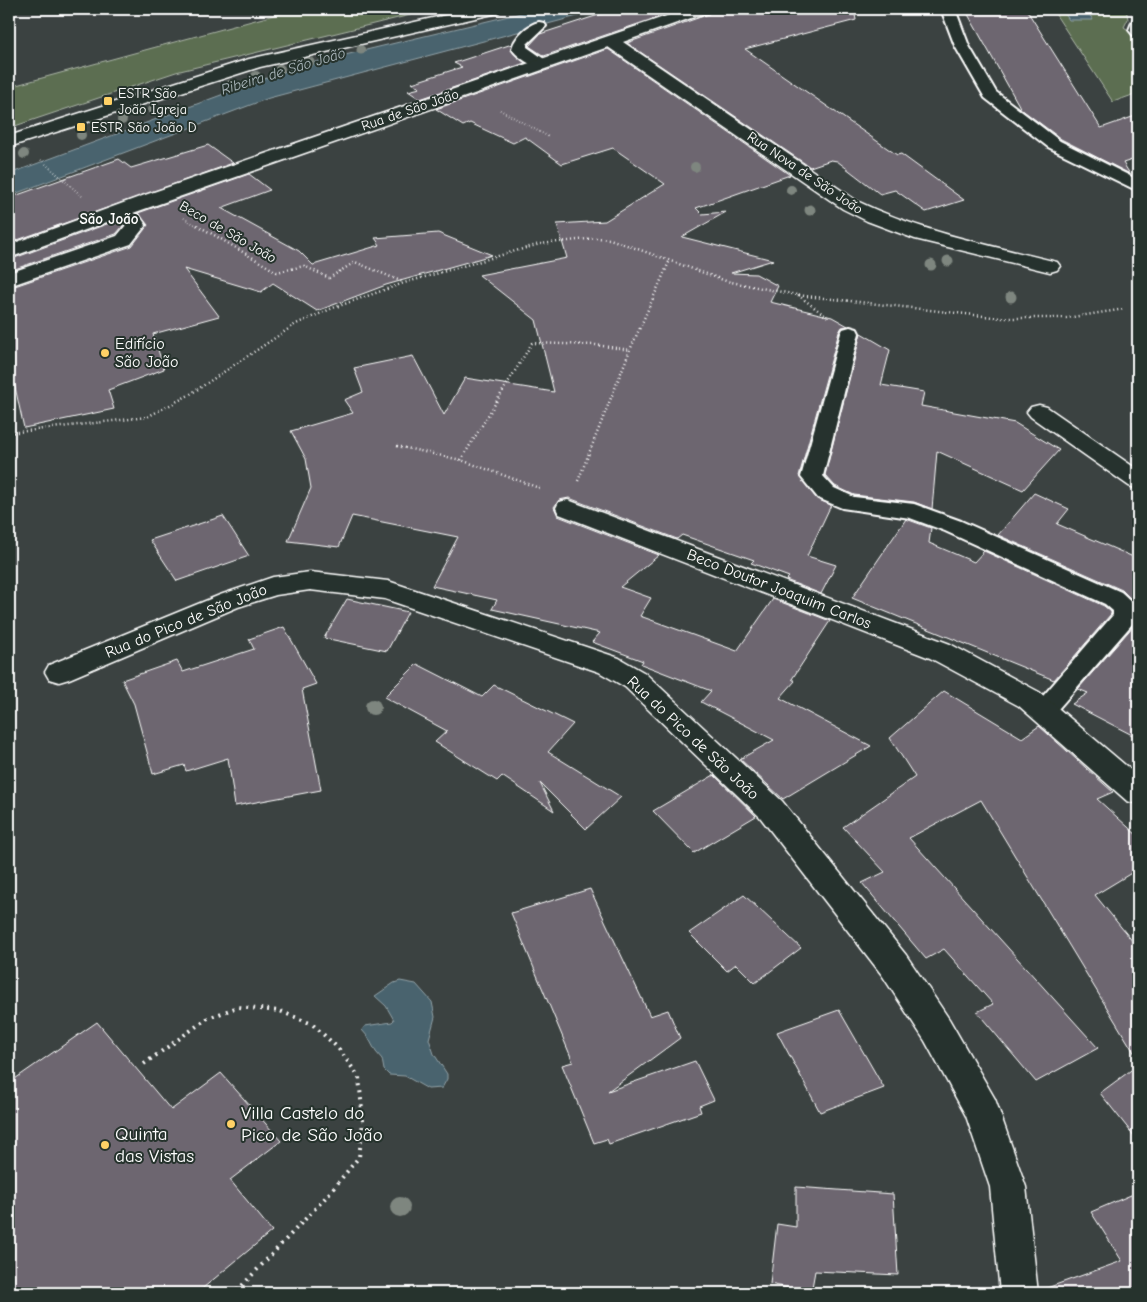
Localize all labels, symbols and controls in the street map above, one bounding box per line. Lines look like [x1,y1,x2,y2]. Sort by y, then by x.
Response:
water label: Ribeira de São João [219,43,348,99]
place label: ESTR São João Igreja [118,85,187,118]
street label: Rua de São João [359,85,461,135]
marker: ESTR São João Igreja [102,95,114,107]
place label: ESTR São João D [91,119,197,136]
marker: ESTR São João D [75,121,87,133]
street label: Rua Nova de São João [744,128,866,218]
street label: Beco de São João [177,197,279,267]
district label: São João [79,210,139,228]
place label: Edifício São João [115,335,178,371]
marker: Edifício São João [99,347,111,359]
street label: Beco Doutor Joaquim Carlos [684,545,874,633]
street label: Rua do Pico de São João [102,580,270,662]
street label: Rua do Pico de São João [624,672,762,804]
place label: Villa Castelo do Pico de São João [241,1102,383,1146]
marker: Villa Castelo do Pico de São João [225,1118,237,1130]
place label: Quinta das Vistas [115,1123,194,1167]
marker: Quinta das Vistas [99,1139,111,1151]

